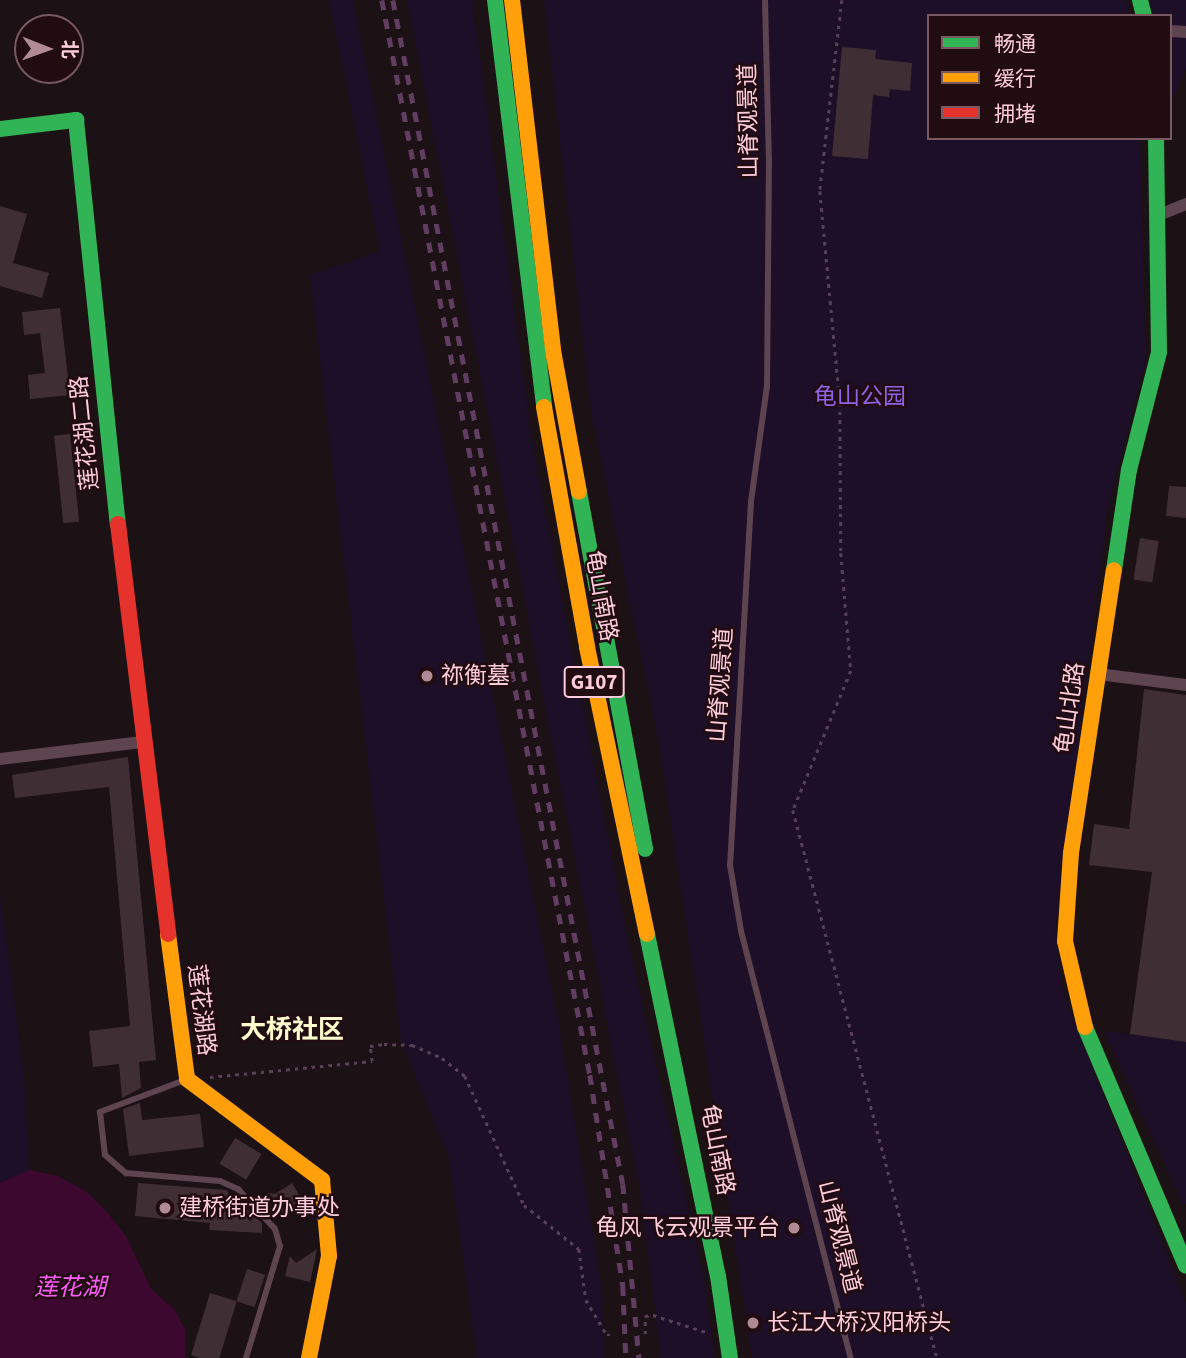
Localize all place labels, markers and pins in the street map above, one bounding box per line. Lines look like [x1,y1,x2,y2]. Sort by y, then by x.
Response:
place label: 祢衡墓 [441,662,510,690]
marker: 祢衡墓 [419,668,435,684]
place label: 建桥街道办事处 [179,1194,340,1222]
marker: 建桥街道办事处 [157,1200,173,1216]
place label: 龟风飞云观景平台 [596,1214,780,1242]
marker: 龟风飞云观景平台 [786,1220,802,1236]
place label: 长江大桥汉阳桥头 [767,1309,951,1337]
marker: 长江大桥汉阳桥头 [745,1315,761,1331]

